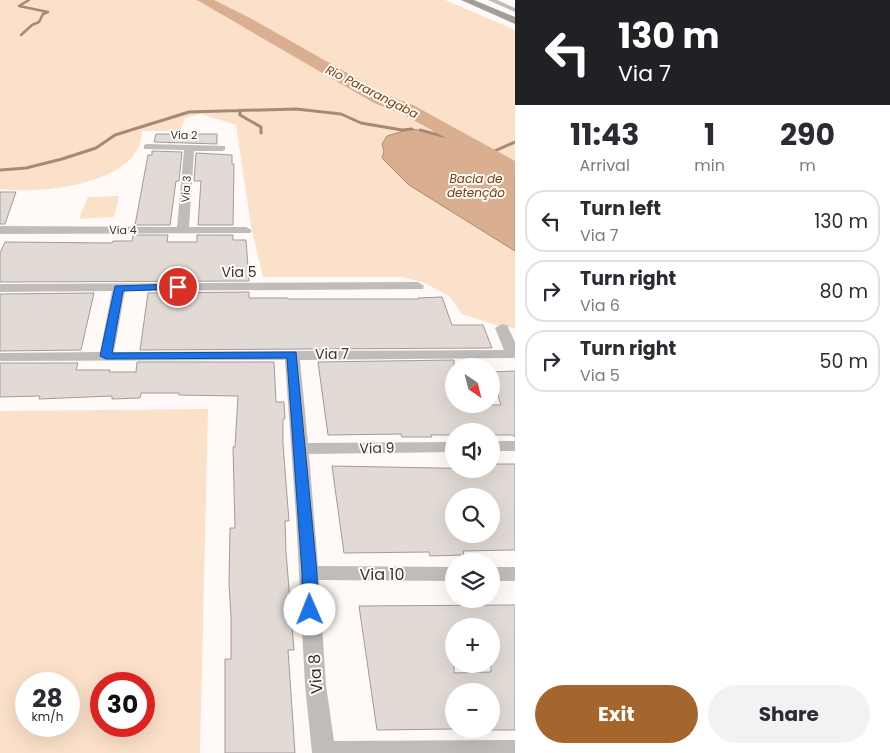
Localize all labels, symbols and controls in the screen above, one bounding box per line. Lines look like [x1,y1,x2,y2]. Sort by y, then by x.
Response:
text: 130 m [618,11,720,60]
icon: left [535,20,600,85]
text: Via 7 [618,58,671,89]
water label: Rio Pararangaba [323,61,421,122]
text: 11:43 [570,113,639,156]
text: 1 [704,113,715,156]
text: 290 [780,113,835,156]
street label: Via 2 [170,127,198,143]
text: Arrival [579,154,630,177]
text: min [694,154,725,177]
text: m [799,154,816,177]
water label: Bacia de detenção [447,170,505,201]
street label: Via 3 [177,175,195,203]
text: Turn left [580,195,661,222]
icon: left [537,207,565,235]
text: 130 m [814,208,868,235]
street label: Via 4 [109,222,137,238]
text: Via 7 [580,224,619,247]
street label: Via 5 [222,262,256,282]
text: Turn right [580,265,676,292]
pin [157,266,199,308]
icon: arrive [164,273,192,301]
icon: right [537,277,565,305]
text: 80 m [819,278,868,305]
text: Via 6 [580,294,620,317]
text: Turn right [580,335,676,362]
street label: Via 7 [315,344,349,364]
icon: right [537,347,565,375]
text: 50 m [819,348,868,375]
north arrow [445,358,500,412]
map controls [445,358,500,738]
text: Via 5 [580,364,620,387]
button: sound [445,423,500,478]
street label: Via 9 [359,438,395,458]
button: search [445,488,500,543]
button: layers [445,553,500,608]
street label: Via 10 [359,563,405,586]
position arrow [283,583,335,635]
button: + [445,618,500,673]
street label: Via 8 [303,653,328,695]
speed limit sign: 30 [90,672,155,737]
text: 28 [32,681,63,716]
button: − [445,683,500,738]
button: Exit [535,685,698,743]
button: Share [708,685,870,743]
text: km/h [32,708,63,725]

